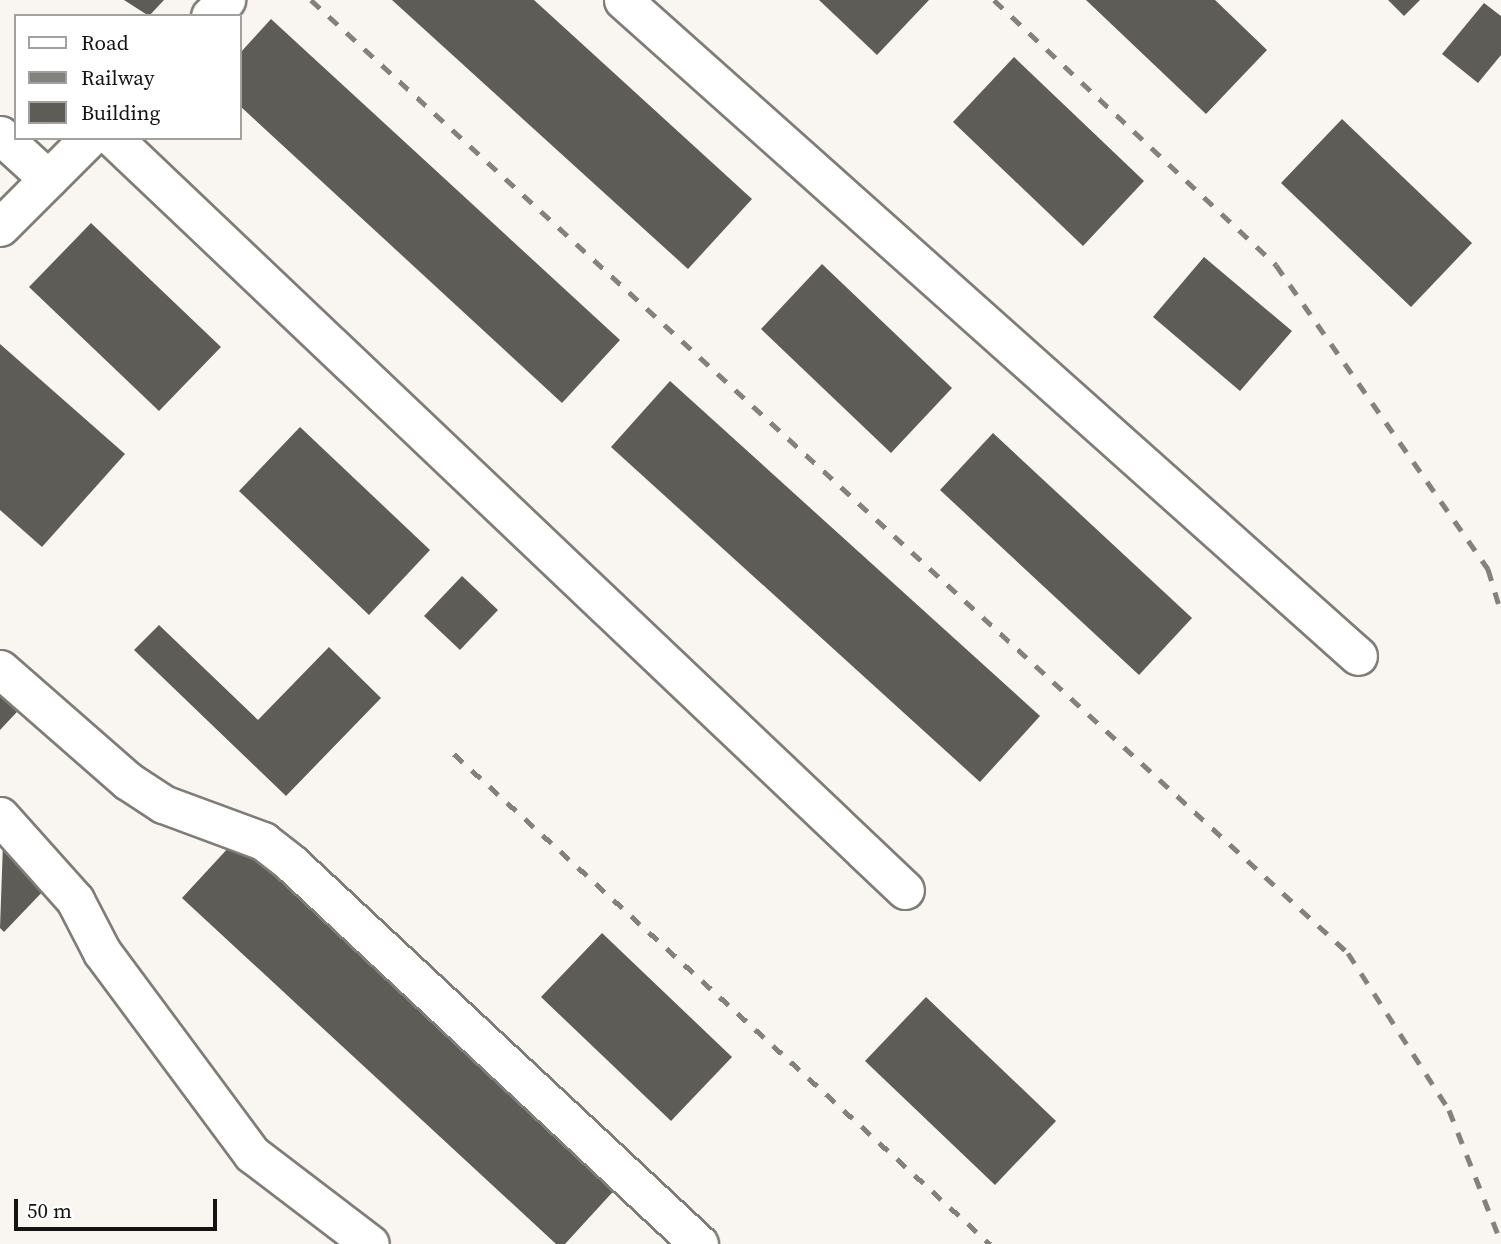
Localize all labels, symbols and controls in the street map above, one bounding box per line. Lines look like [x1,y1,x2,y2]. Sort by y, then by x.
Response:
legend [14,14,242,140]
text: Road [81,28,129,57]
text: Railway [81,63,155,92]
text: Building [81,98,160,127]
scale bar [18,1184,220,1228]
text: 50 m [27,1196,72,1225]

